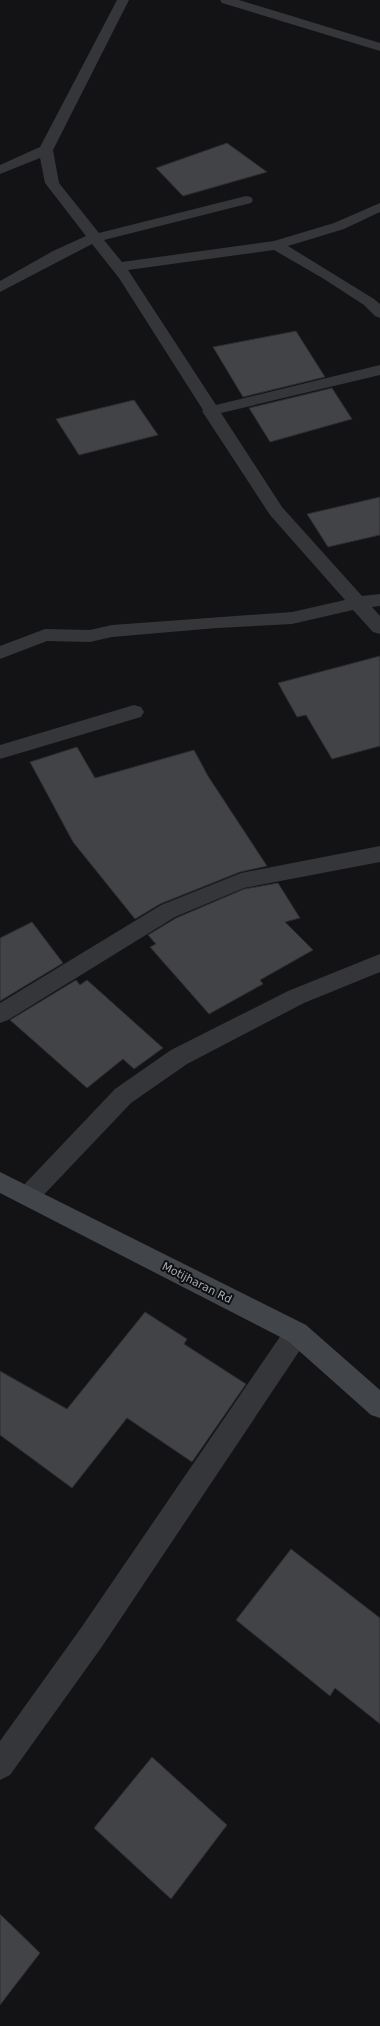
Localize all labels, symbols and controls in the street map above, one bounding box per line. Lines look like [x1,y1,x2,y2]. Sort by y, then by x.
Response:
street label: Motijharan Rd [160,1260,234,1306]

